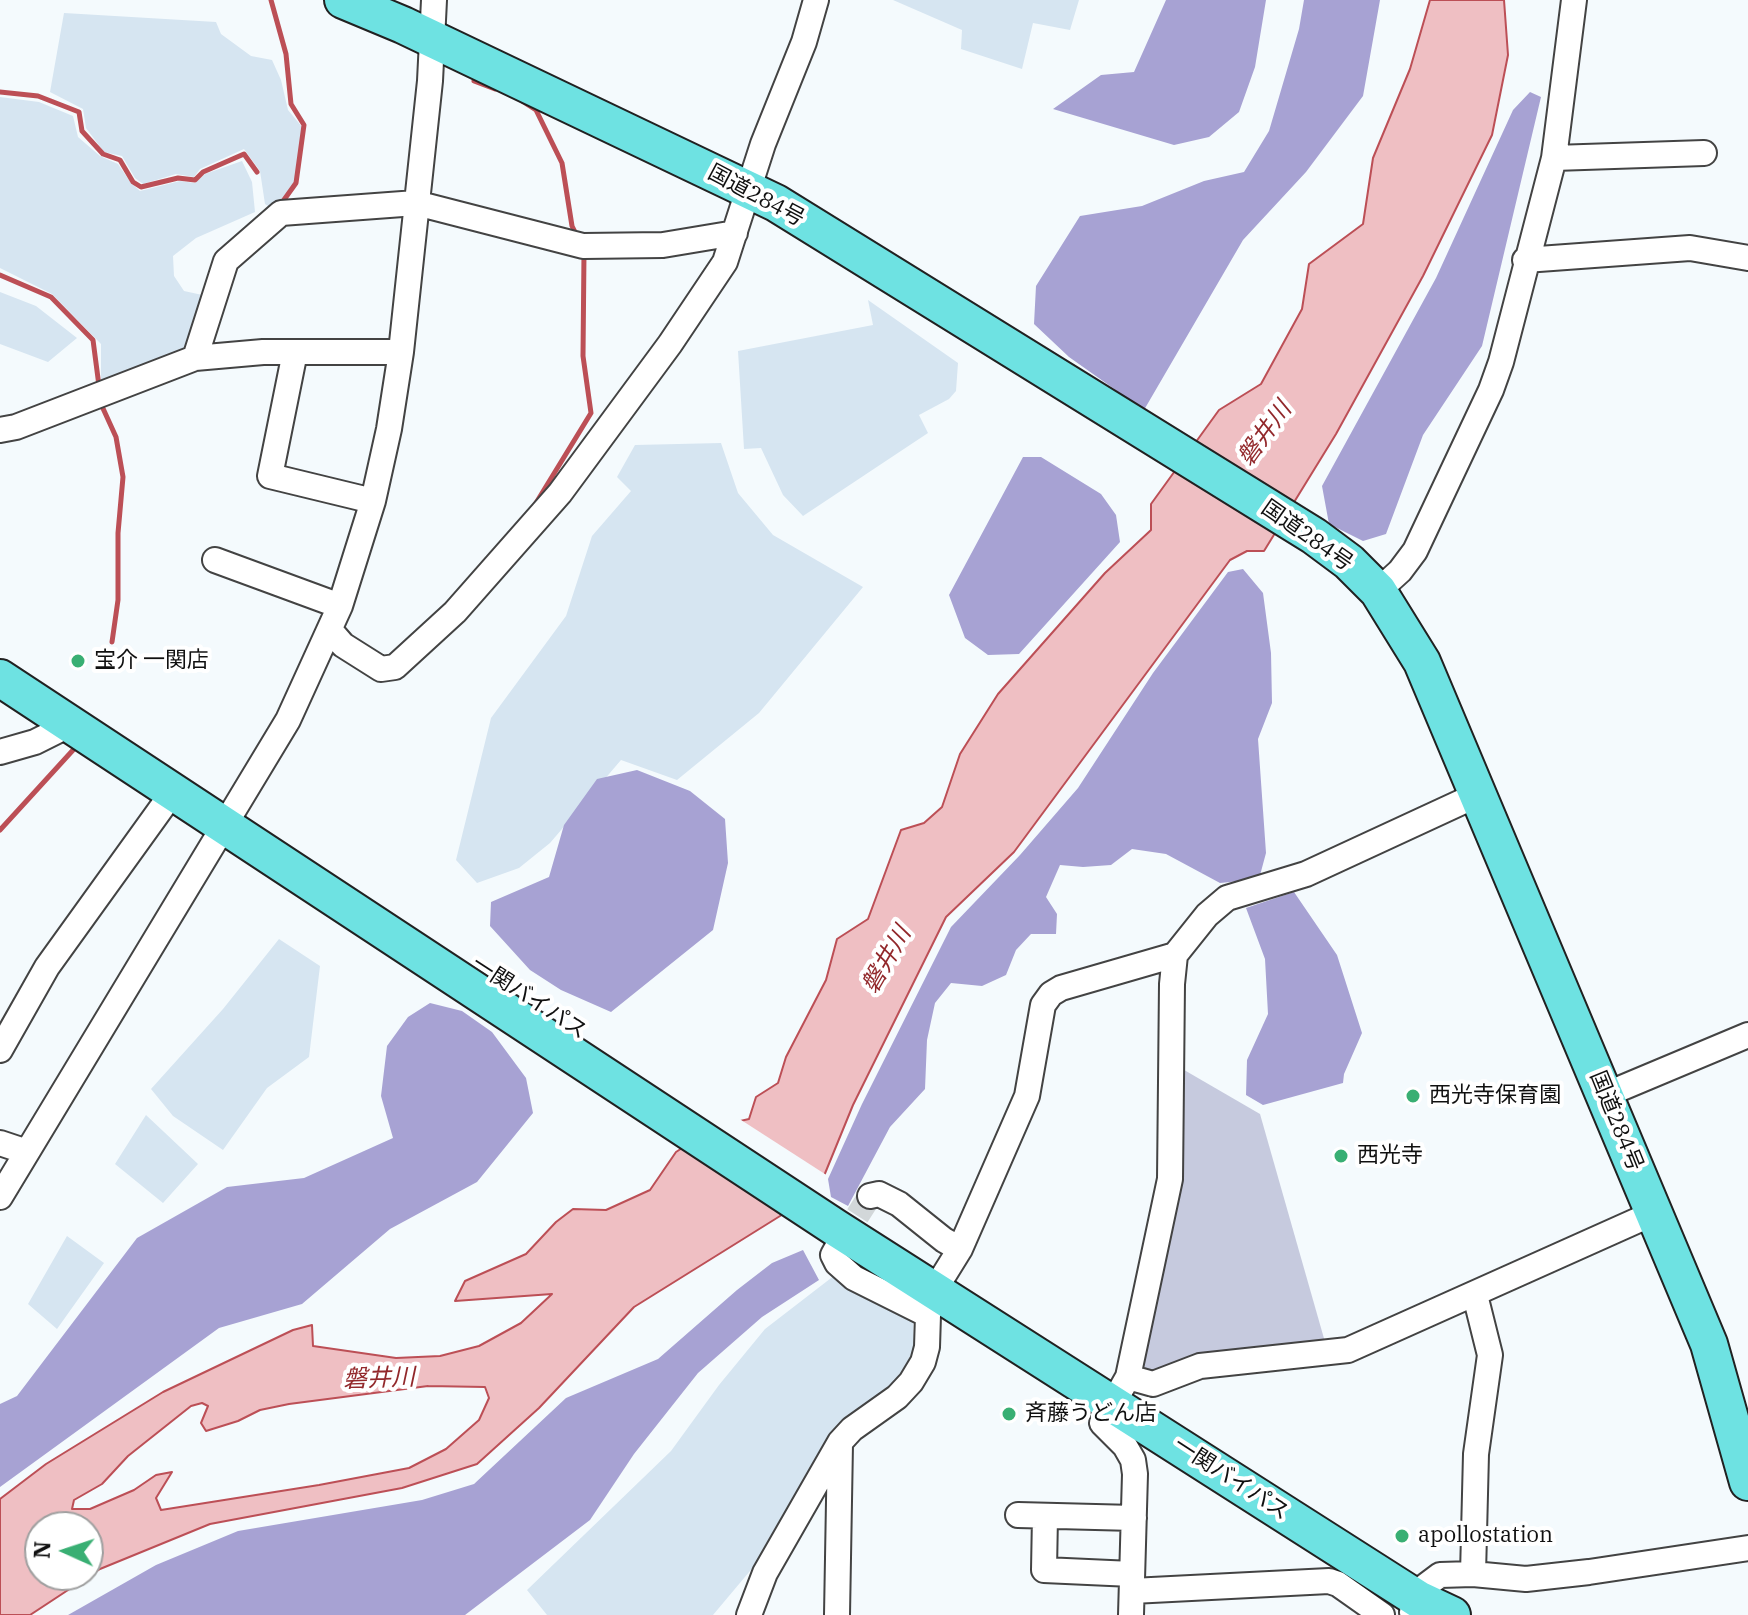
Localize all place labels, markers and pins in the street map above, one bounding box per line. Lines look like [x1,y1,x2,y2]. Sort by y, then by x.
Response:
place label: 宝介 一関店 [94,648,209,674]
marker: 宝介 一関店 [69,652,87,670]
place label: 西光寺保育園 [1429,1083,1561,1109]
marker: 西光寺保育園 [1404,1087,1422,1105]
place label: 西光寺 [1357,1143,1423,1169]
marker: 西光寺 [1332,1147,1350,1165]
place label: 斉藤うどん店 [1025,1401,1157,1427]
marker: 斉藤うどん店 [1000,1405,1018,1423]
place label: apollostation [1418,1523,1553,1549]
marker: apollostation [1393,1527,1411,1545]

